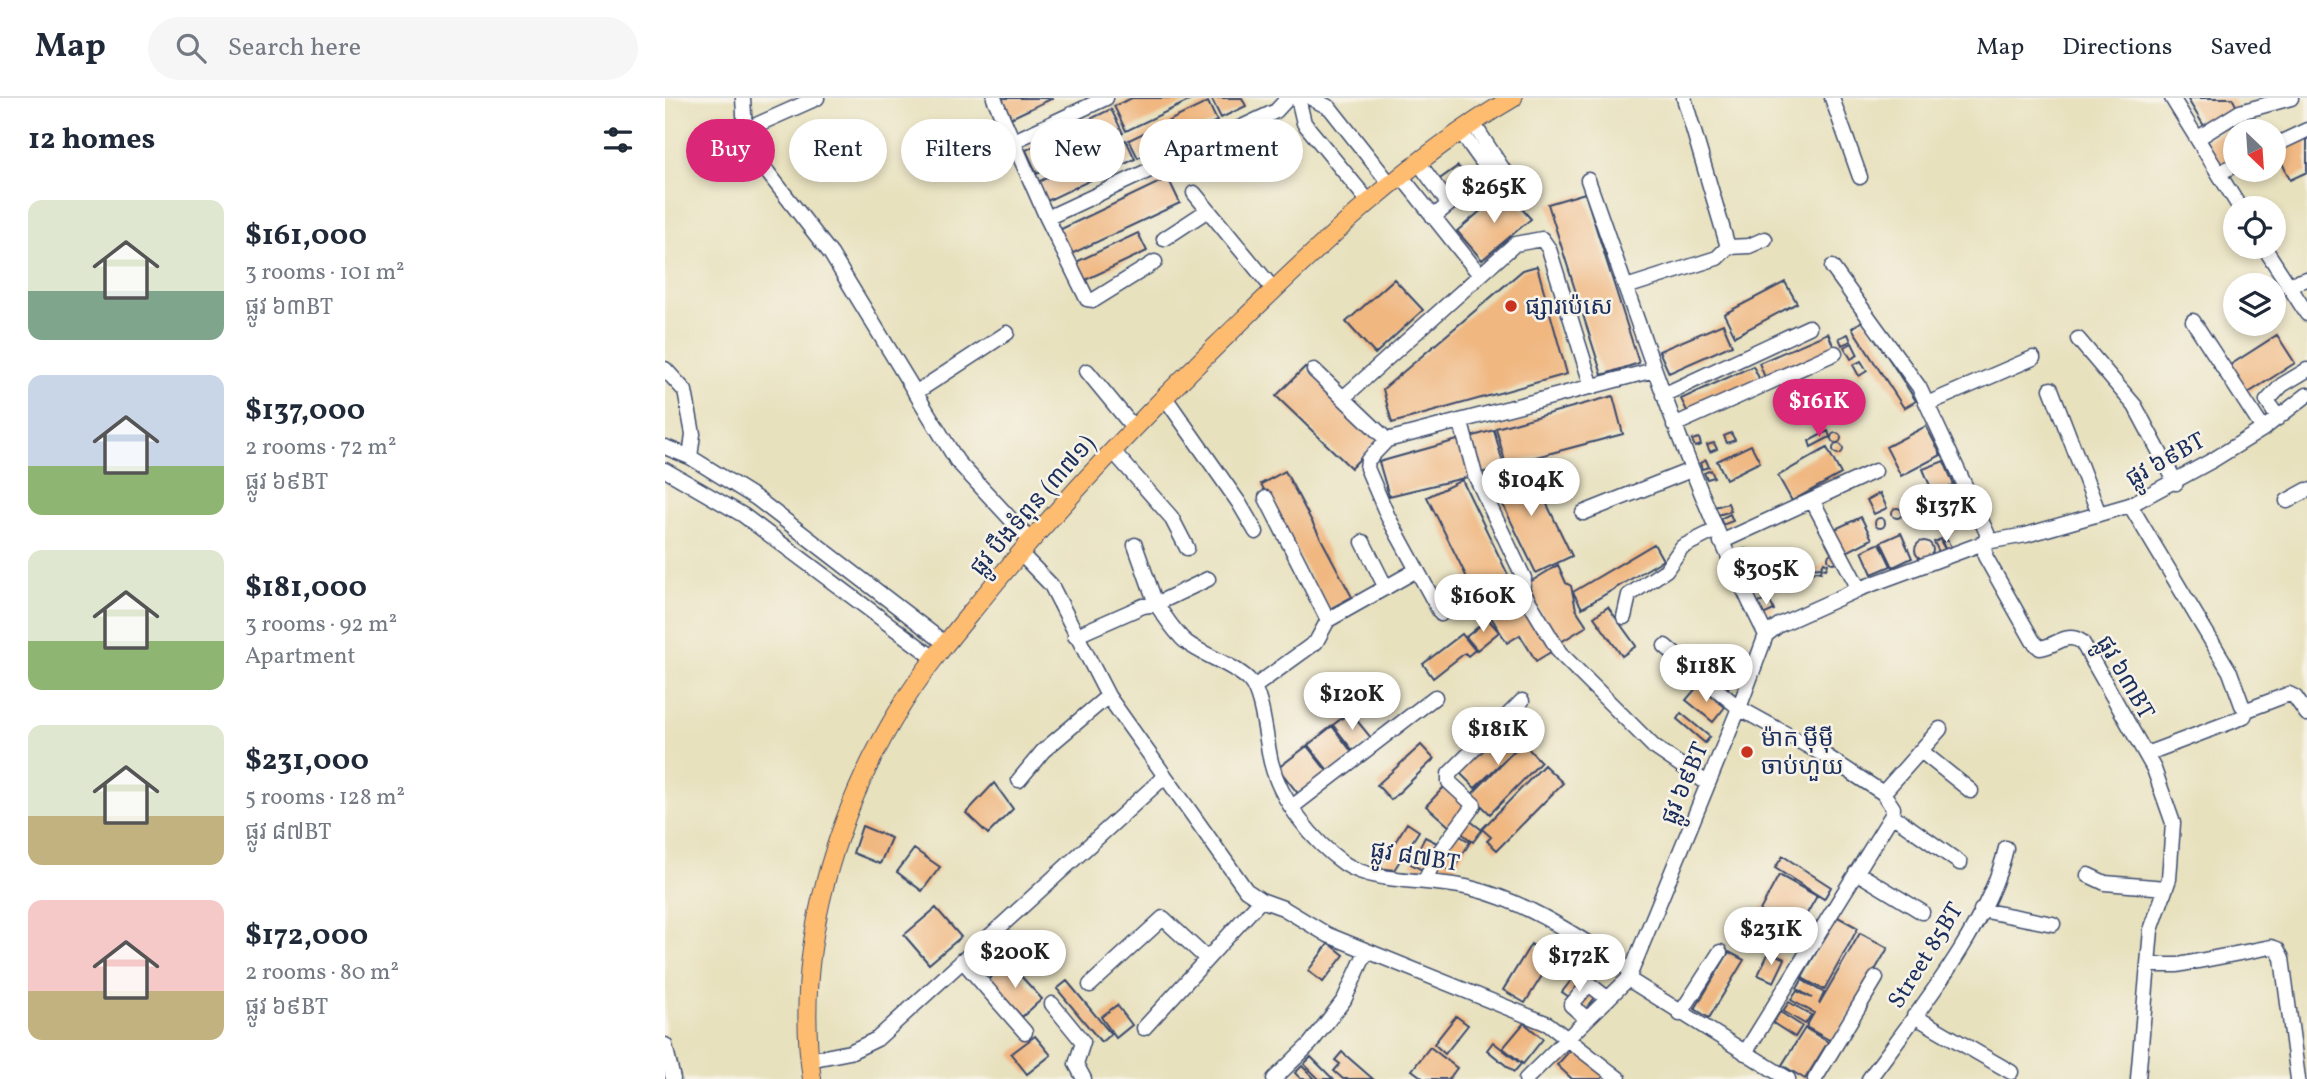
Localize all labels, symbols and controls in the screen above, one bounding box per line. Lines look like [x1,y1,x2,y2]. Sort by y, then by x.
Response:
search box [148,17,638,80]
text: Map [35,25,106,71]
icon: search [172,29,210,67]
text: Search here [228,30,361,66]
text: Map [1976,31,2024,65]
text: Directions [2062,31,2172,65]
text: Saved [2210,31,2272,65]
text: 12 homes [28,119,155,161]
chip: Buy [686,119,775,182]
chip: Rent [789,119,887,182]
chip: Filters [901,119,1016,182]
chip: New [1030,119,1125,182]
chip: Apartment [1139,119,1303,182]
north arrow [2223,119,2285,182]
map controls [2223,119,2286,336]
icon: filters [599,121,637,159]
pin: $265K [1445,166,1543,225]
text: $265K [1461,172,1527,204]
button: locate [2223,196,2286,259]
text: $161,000 [245,215,367,257]
icon: home [84,228,168,312]
text: 3 rooms · 101 m² [245,257,405,289]
button: layers [2223,273,2286,336]
place label: ផ្សារប៉េសេ [1525,291,1613,325]
text: ផ្លូវ ៦៣BT [245,292,333,324]
marker: ផ្សារប៉េសេ [1503,298,1519,314]
pin: $161K [1770,380,1868,439]
text: $161K [1789,386,1849,418]
text: $137,000 [245,390,365,432]
icon: home [84,403,168,487]
street label: ផ្លូវ ៦៩BT [2120,425,2214,499]
street label: ផ្លូវ បឹងទំពុន (៣៧១) [963,429,1107,586]
text: 2 rooms · 72 m² [245,432,396,464]
pin: $104K [1482,458,1580,518]
text: $104K [1498,465,1564,497]
text: ផ្លូវ ៦៩BT [245,467,328,499]
pin: $137K [1897,484,1995,544]
text: $137K [1915,491,1977,523]
pin: $305K [1717,547,1815,607]
text: $305K [1733,554,1799,586]
text: $181,000 [245,567,367,609]
pin: $160K [1434,574,1532,634]
icon: home [84,578,168,662]
text: $160K [1450,581,1516,613]
text: 3 rooms · 92 m² [245,609,397,641]
street label: ផ្លូវ ៦៣BT [2084,630,2162,728]
text: Apartment [245,641,356,673]
pin: $118K [1657,644,1755,704]
text: $118K [1676,651,1736,683]
pin: $120K [1303,672,1401,732]
text: $120K [1320,679,1384,711]
pin: $181K [1449,708,1547,767]
text: $181K [1468,714,1528,746]
place label: ម៉ាក ម៉ីម៉ី ចាប់ហួយ [1761,723,1844,785]
street label: ផ្លូវ ៦៩BT [1653,737,1721,832]
text: $231,000 [245,740,369,782]
marker: ម៉ាក ម៉ីម៉ី ចាប់ហួយ [1739,744,1755,760]
icon: home [84,753,168,837]
text: 5 rooms · 128 m² [245,782,405,814]
text: ផ្លូវ ៨៧BT [245,817,331,849]
street label: ផ្លូវ ៨៧BT [1367,834,1462,885]
street label: Street 85BT [1881,896,1973,1016]
pin: $231K [1722,908,1820,967]
text: $231K [1740,914,1802,946]
text: $172,000 [245,915,368,957]
icon: home [84,928,168,1012]
pin: $200K [966,930,1064,990]
pin: $172K [1530,934,1628,994]
text: $200K [980,937,1050,969]
text: $172K [1548,941,1610,973]
text: 2 rooms · 80 m² [245,957,399,989]
text: ផ្លូវ ៦៩BT [245,992,328,1024]

